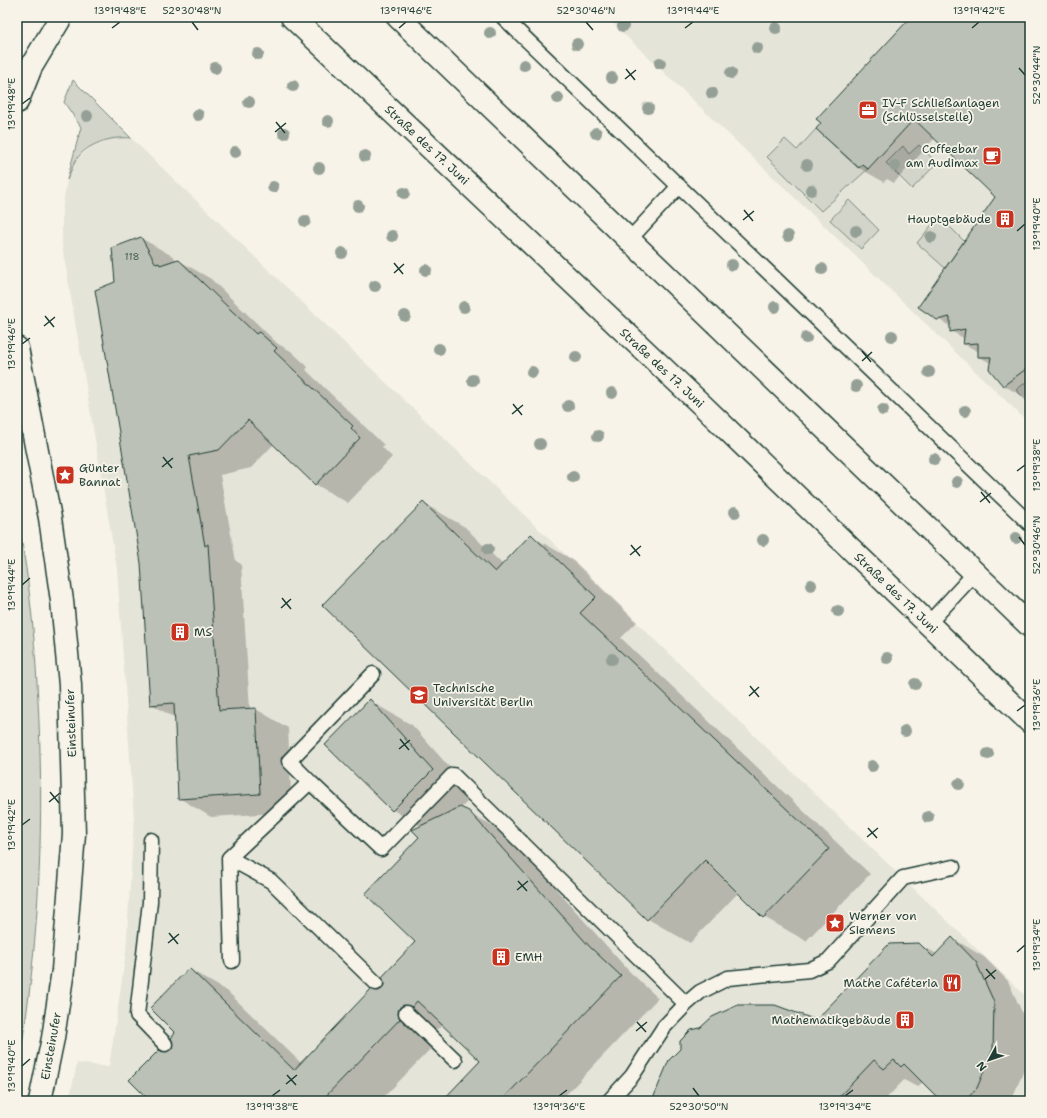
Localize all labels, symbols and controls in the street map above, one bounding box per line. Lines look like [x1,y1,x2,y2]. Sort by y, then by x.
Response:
text: 13°19'48"E [94,4,146,17]
text: 52°30'48"N [163,4,222,17]
text: 13°19'46"E [380,4,432,17]
text: 52°30'46"N [557,4,615,17]
text: 13°19'44"E [667,4,719,17]
text: 13°19'42"E [953,4,1005,17]
text: 52°30'44"N [1030,46,1043,104]
text: 13°19'48"E [5,78,18,130]
place label: IV-F Schließanlagen (Schlüsselstelle) [882,95,999,125]
office icon: IV-F Schließanlagen (Schlüsselstelle) [857,99,879,121]
street label: Straße des 17. Juni [381,102,473,188]
place label: Coffeebar am Audimax [906,141,978,171]
cafe icon: Coffeebar am Audimax [981,145,1003,167]
text: 13°19'40"E [1030,197,1043,251]
building icon: Hauptgebäude [994,208,1016,230]
place label: Hauptgebäude [907,211,991,227]
house number: 118 [125,250,139,263]
text: 13°19'46"E [5,318,18,370]
street label: Straße des 17. Juni [616,325,708,411]
text: 13°19'38"E [1030,439,1043,491]
place label: Günter Bannat [79,460,121,490]
place icon: Günter Bannat [54,464,76,486]
text: 52°30'46"N [1030,516,1043,574]
street label: Straße des 17. Juni [851,549,941,637]
text: 13°19'44"E [5,559,18,611]
building icon: MS [169,621,191,643]
place label: MS [194,624,213,640]
text: 13°19'36"E [1030,679,1043,731]
place label: Technische Universität Berlin [433,680,533,710]
school or university icon: Technische Universität Berlin [408,684,430,706]
street label: Einsteinufer [62,688,80,758]
text: 13°19'42"E [5,799,18,851]
place label: Werner von Siemens [849,908,916,938]
place icon: Werner von Siemens [824,912,846,934]
text: 13°19'34"E [1030,919,1043,971]
building icon: EMH [490,946,512,968]
place label: EMH [515,949,543,965]
restaurant icon: Mathe Caféteria [941,972,963,994]
place label: Mathe Caféteria [843,975,939,991]
building icon: Mathematikgebäude [894,1009,916,1031]
street label: Einsteinufer [37,1010,65,1081]
place label: Mathematikgebäude [771,1012,891,1028]
text: 13°19'40"E [5,1039,18,1093]
north arrow [969,1040,1009,1080]
text: N [973,1058,990,1074]
text: 13°19'38"E [246,1100,298,1113]
text: 13°19'36"E [533,1100,585,1113]
text: 52°30'50"N [670,1100,728,1113]
text: 13°19'34"E [819,1100,871,1113]

